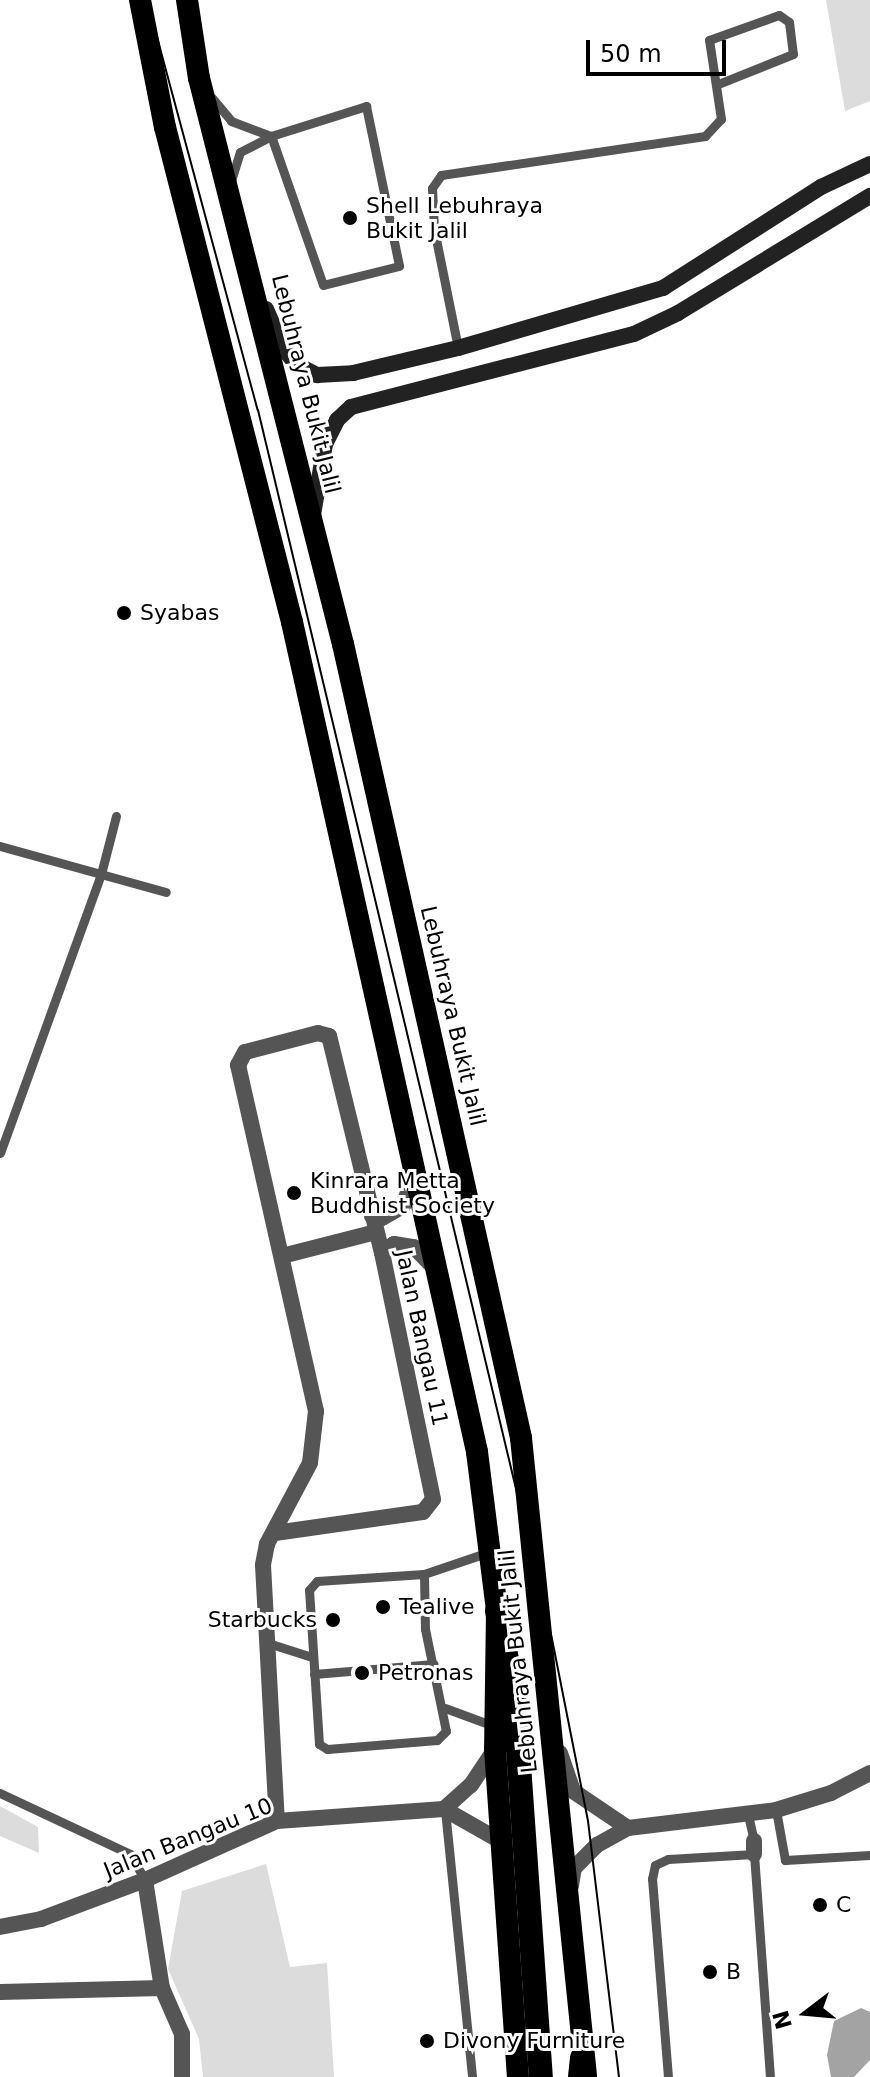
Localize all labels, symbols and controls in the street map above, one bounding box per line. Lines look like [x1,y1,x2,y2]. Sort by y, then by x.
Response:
scale bar [590,24,730,74]
text: 50 m [600,40,662,68]
place label: Shell Lebuhraya Bukit Jalil [366,192,543,244]
marker: Shell Lebuhraya Bukit Jalil [341,209,359,227]
street label: Lebuhraya Bukit Jalil [266,272,346,496]
place label: Syabas [140,600,219,626]
marker: Syabas [115,604,133,622]
street label: Lebuhraya Bukit Jalil [415,903,491,1129]
place label: Kinrara Metta Buddhist Society [310,1167,495,1218]
marker: Kinrara Metta Buddhist Society [285,1184,303,1202]
street label: Jalan Bangau 11 [390,1248,454,1428]
street label: Lebuhraya Bukit Jalil [493,1548,543,1774]
place label: Tealive [399,1594,474,1620]
marker: Tealive [374,1598,392,1616]
place label: Starbucks [208,1607,317,1633]
marker: Starbucks [324,1611,342,1629]
place label: Petronas [378,1660,474,1686]
marker: Petronas [353,1664,371,1682]
street label: Jalan Bangau 10 [100,1792,276,1884]
place label: C [836,1892,851,1918]
marker: C [811,1896,829,1914]
place label: B [726,1959,741,1985]
marker: B [701,1963,719,1981]
north arrow [766,1973,846,2053]
text: N [768,2007,797,2032]
place label: Divony Furniture [443,2028,625,2054]
marker: Divony Furniture [418,2032,436,2050]

